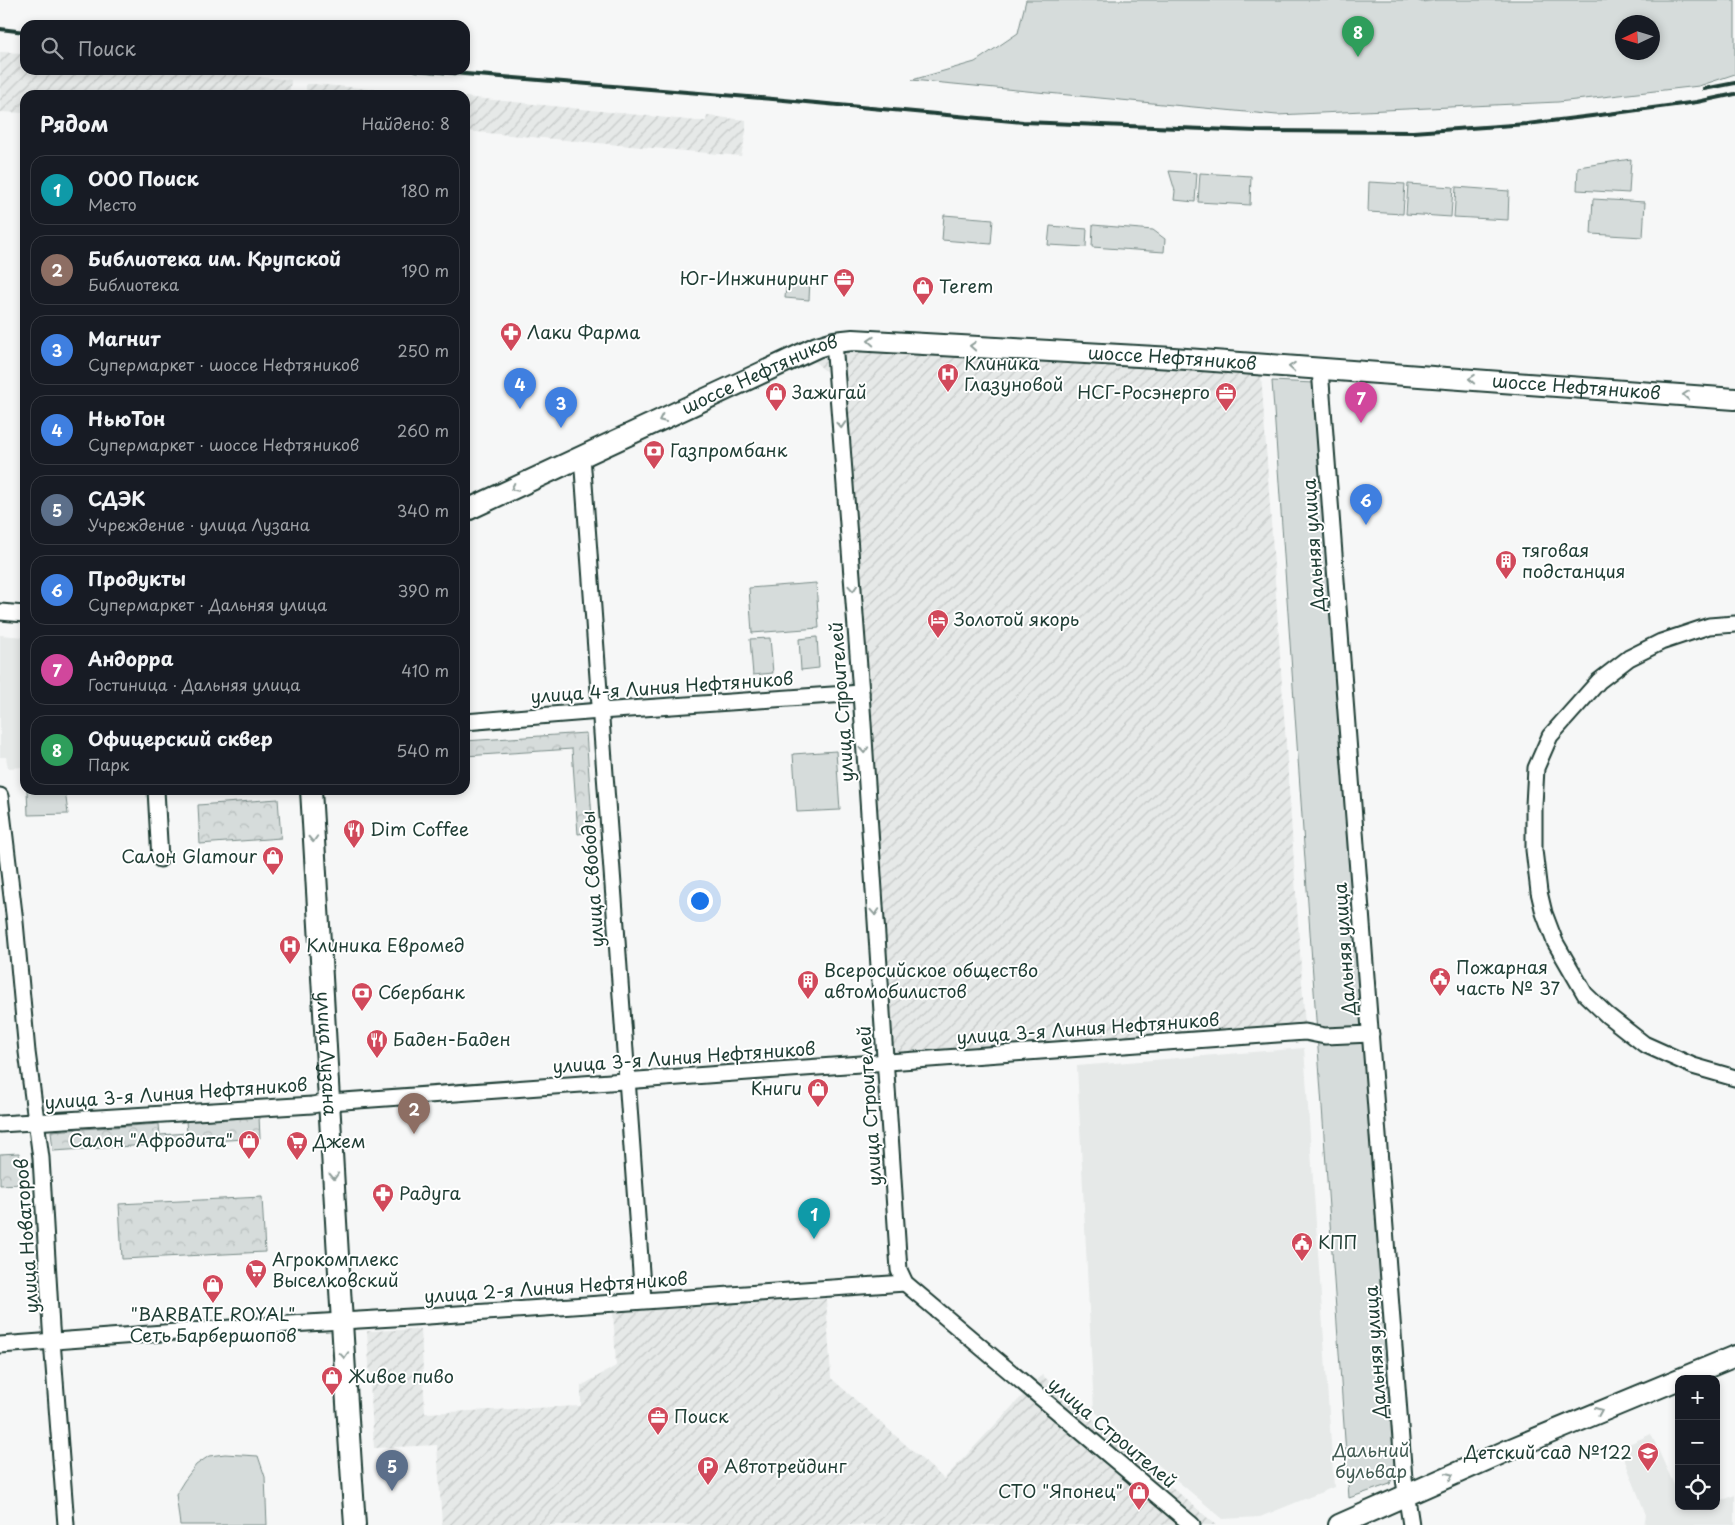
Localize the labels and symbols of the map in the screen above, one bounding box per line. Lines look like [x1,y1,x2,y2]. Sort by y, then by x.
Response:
north arrow [1615,15,1660,60]
pin: 8 [1342,16,1374,57]
place label: Юг-Инжиниринг [680,264,829,291]
office icon: Юг-Инжиниринг [832,267,856,298]
place label: Terem [939,272,993,299]
shop icon: Terem [911,275,935,306]
place label: Лаки Фарма [527,318,640,345]
pharmacy icon: Лаки Фарма [499,321,523,352]
street label: шоссе Нефтяников [677,327,841,420]
one-way arrow [867,336,874,346]
street label: шоссе Нефтяников [1087,338,1258,376]
one-way arrow [969,341,977,352]
place label: Клиника Глазуновой [964,349,1063,397]
one-way arrow [1288,361,1296,372]
hospital icon: Клиника Глазуновой [936,362,960,393]
street label: шоссе Нефтяников [1491,366,1662,406]
pin: 4 [504,368,536,409]
one-way arrow [1468,374,1476,385]
place label: Зажигай [792,378,867,405]
place label: НСГ-Росэнерго [1077,378,1210,405]
shop icon: Зажигай [764,381,788,412]
office icon: НСГ-Росэнерго [1214,381,1238,412]
pin: 7 [1345,382,1377,423]
pin: 3 [545,387,577,428]
one-way arrow [1682,390,1690,401]
one-way arrow [658,413,667,423]
one-way arrow [835,422,846,430]
place label: Газпромбанк [670,436,788,463]
bank icon: Газпромбанк [642,439,666,470]
street label: Дальняя улица [1294,477,1331,613]
one-way arrow [511,482,520,492]
pin: 6 [1350,484,1382,525]
place label: тяговая подстанция [1522,536,1625,584]
building icon: тяговая подстанция [1494,549,1518,580]
one-way arrow [847,584,858,592]
place label: Золотой якорь [954,605,1079,632]
hotel icon: Золотой якорь [926,608,950,639]
street label: улица Строителей [821,621,860,783]
street label: улица 4-я Линия Нефтяников [529,664,794,709]
one-way arrow [859,746,870,754]
street label: улица Свободы [573,810,610,948]
place label: Dim Coffee [370,815,469,842]
restaurant icon: Dim Coffee [342,818,366,849]
one-way arrow [308,835,319,843]
place label: Салон Glamour [121,842,258,869]
shop icon: Салон Glamour [261,845,285,876]
street label: Дальняя улица [1325,881,1362,1017]
your location [687,888,713,914]
one-way arrow [869,908,880,916]
place label: Клиника Евромед [306,931,465,958]
hospital icon: Клиника Евромед [278,934,302,965]
place label: Пожарная часть № 37 [1456,953,1560,1001]
place label: Всеросийское общество автомобилистов [824,956,1038,1004]
public building icon: Пожарная часть № 37 [1428,966,1452,997]
building icon: Всеросийское общество автомобилистов [796,969,820,1000]
place label: Сбербанк [378,978,465,1005]
bank icon: Сбербанк [350,981,374,1012]
street label: улица Лузана [311,991,345,1117]
street label: улица 3-я Линия Нефтяников [955,1005,1220,1050]
place label: Баден-Баден [393,1025,511,1052]
street label: улица Строителей [849,1025,888,1187]
restaurant icon: Баден-Баден [365,1028,389,1059]
street label: улица 3-я Линия Нефтяников [551,1034,816,1079]
street label: улица 3-я Линия Нефтяников [43,1070,308,1115]
place label: Книги [751,1074,802,1101]
shop icon: Книги [806,1077,830,1108]
pin: 2 [398,1093,430,1134]
place label: Салон "Афродита" [69,1126,233,1153]
place label: Джем [312,1127,366,1154]
shop icon: Салон "Афродита" [237,1129,261,1160]
supermarket icon: Джем [285,1130,309,1161]
street label: улица Новаторов [7,1158,44,1315]
one-way arrow [329,1172,340,1180]
place label: Радуга [399,1179,461,1206]
pharmacy icon: Радуга [371,1182,395,1213]
pin: 1 [798,1198,830,1239]
place label: КПП [1318,1228,1358,1255]
public building icon: КПП [1290,1231,1314,1262]
place label: Агрокомплекс Выселковский [272,1245,399,1293]
supermarket icon: Агрокомплекс Выселковский [244,1258,268,1289]
street label: улица 2-я Линия Нефтяников [423,1264,689,1309]
shop icon: "BARBATE ROYAL" Сеть Барбершопов [201,1273,225,1304]
street label: Дальняя улица [1356,1284,1393,1420]
place label: "BARBATE ROYAL" Сеть Барбершопов [129,1300,297,1348]
one-way arrow [338,1352,349,1360]
place label: Живое пиво [348,1362,454,1389]
shop icon: Живое пиво [320,1365,344,1396]
street label: улица Строителей [1043,1370,1183,1494]
place label: Поиск [674,1402,729,1429]
office icon: Поиск [646,1405,670,1436]
one-way arrow [1594,1407,1603,1418]
park label: Дальний бульвар [1332,1436,1409,1484]
place label: Детский сад №122 [1463,1438,1632,1465]
school or university icon: Детский сад №122 [1636,1441,1660,1472]
pin: 5 [376,1450,408,1491]
place label: Автотрейдинг [724,1452,848,1479]
parking icon: Автотрейдинг [696,1455,720,1486]
one-way arrow [1445,1472,1454,1482]
place label: СТО "Японец" [998,1477,1123,1504]
shop icon: СТО "Японец" [1127,1480,1151,1511]

